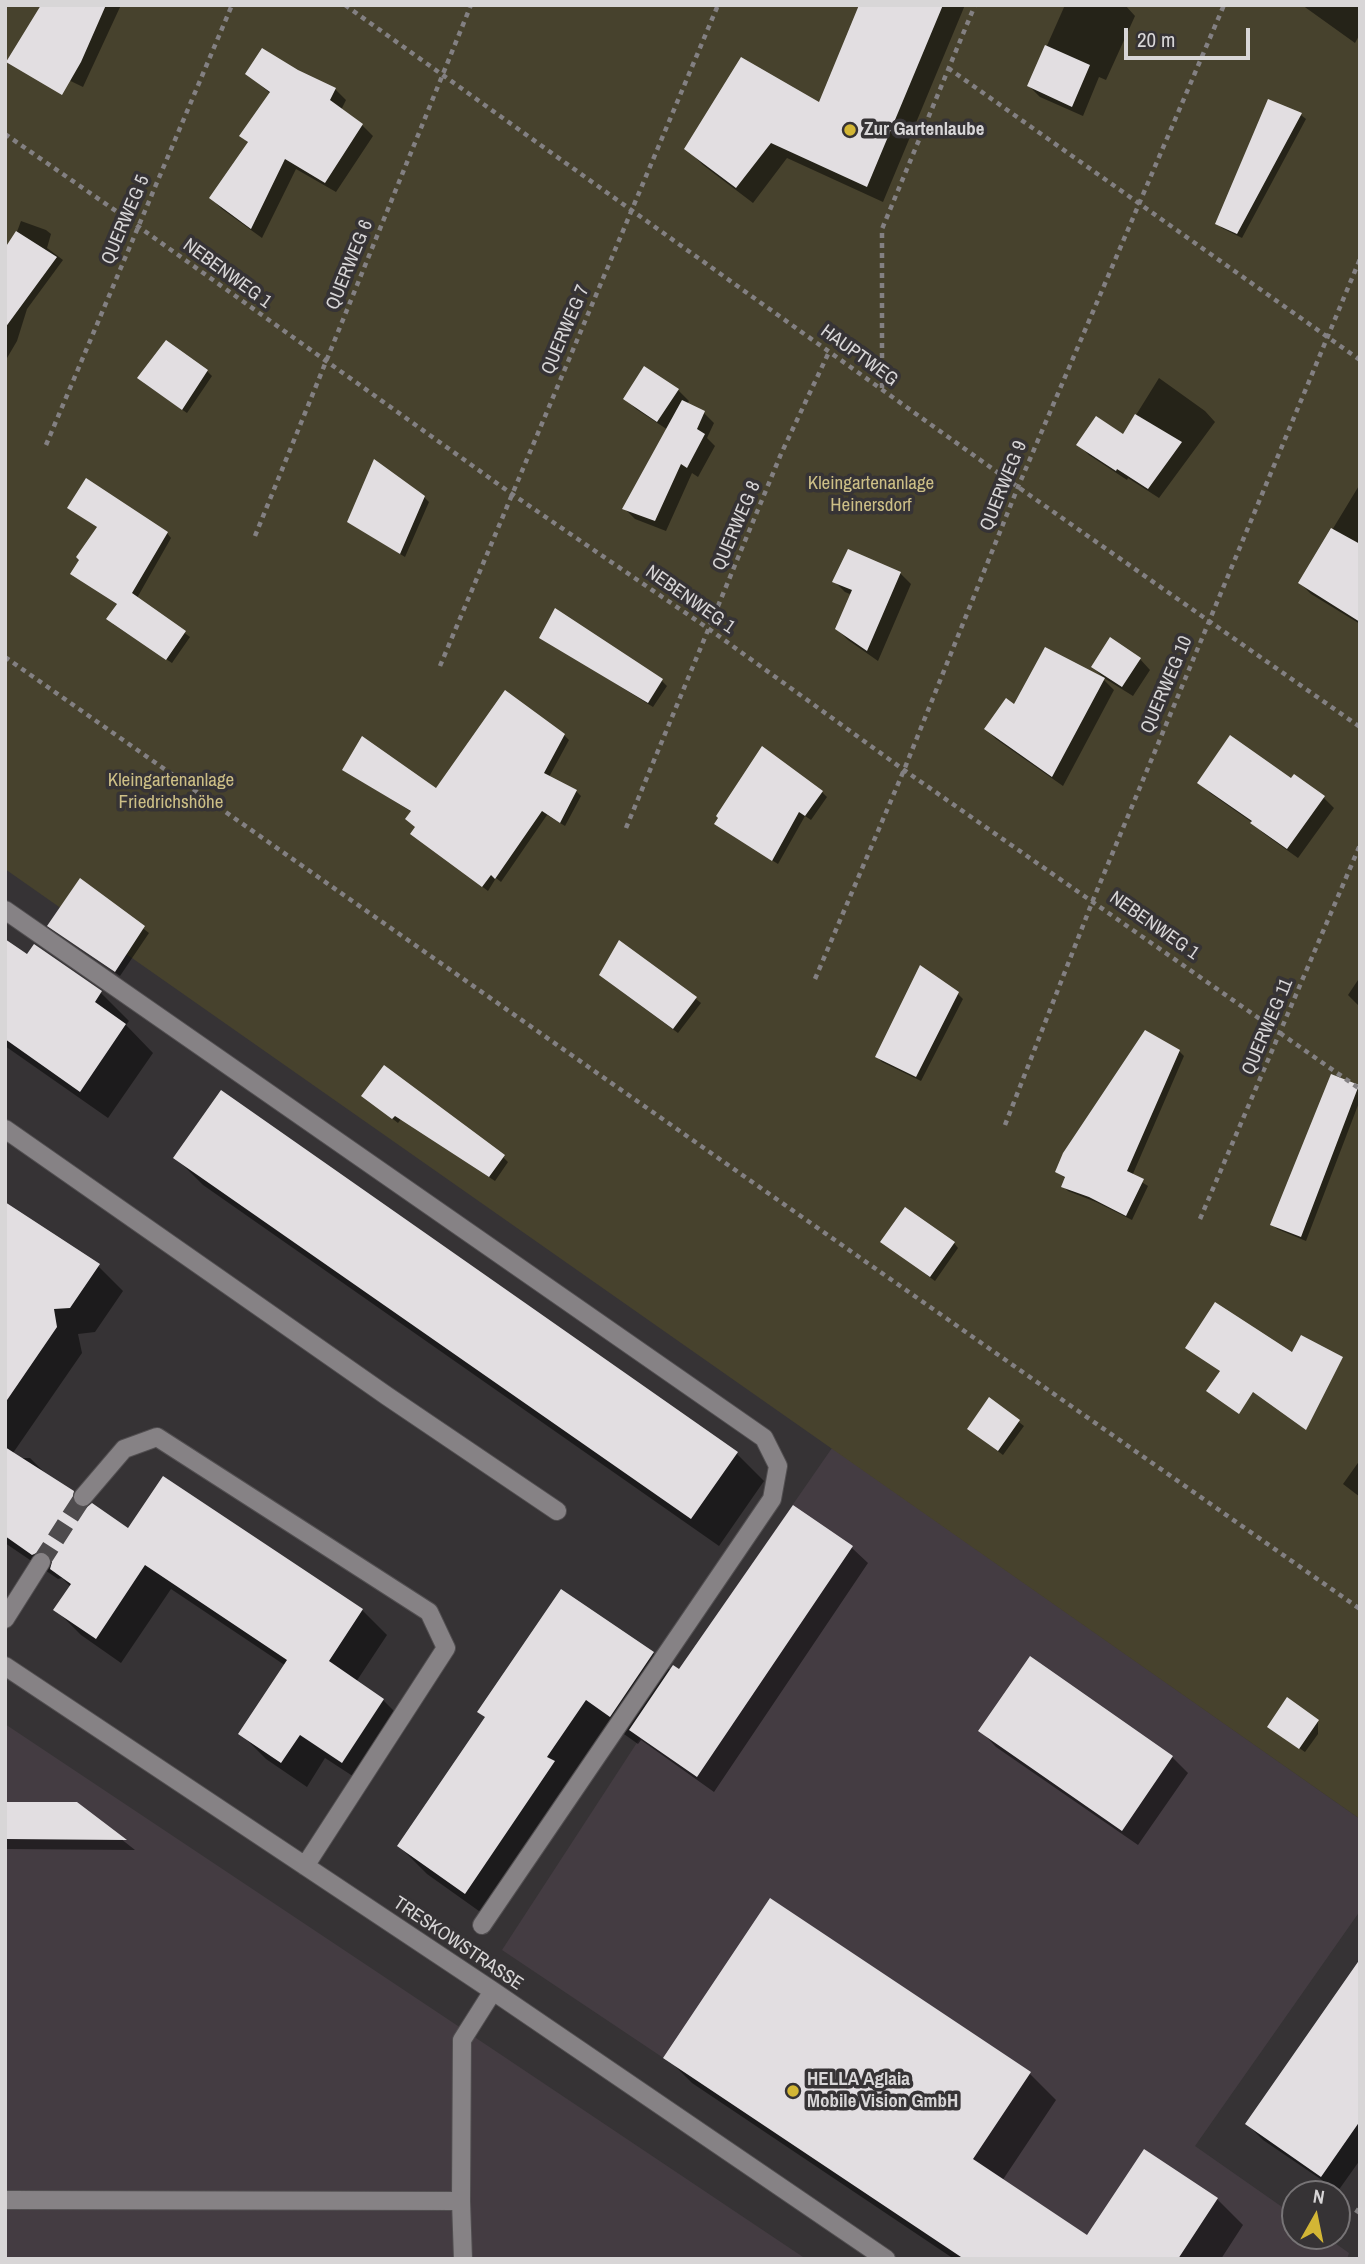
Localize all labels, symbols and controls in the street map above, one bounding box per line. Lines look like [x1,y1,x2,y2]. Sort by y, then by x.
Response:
scale bar [1127,14,1253,58]
text: 20 m [1137,25,1175,54]
place label: Zur Gartenlaube [864,119,984,141]
marker: Zur Gartenlaube [842,122,858,138]
street label: QUERWEG 5 [97,172,155,268]
street label: QUERWEG 6 [322,217,378,313]
street label: NEBENWEG 1 [178,234,276,314]
street label: QUERWEG 7 [537,282,595,378]
street label: HAUPTWEG [816,320,902,392]
street label: QUERWEG 9 [976,438,1032,534]
park label: Kleingartenanlage Heinersdorf [808,473,934,517]
street label: QUERWEG 8 [708,478,766,574]
street label: NEBENWEG 1 [641,561,739,639]
street label: QUERWEG 10 [1136,633,1198,737]
park label: Kleingartenanlage Friedrichshöhe [108,770,234,814]
street label: NEBENWEG 1 [1105,887,1203,965]
street label: QUERWEG 11 [1237,975,1299,1079]
street label: TRESKOWSTRASSE [389,1892,527,1996]
place label: HELLA Aglaia Mobile Vision GmbH [807,2069,958,2113]
marker: HELLA Aglaia Mobile Vision GmbH [785,2083,801,2099]
north arrow [1281,2180,1351,2250]
text: N [1311,2183,1327,2210]

